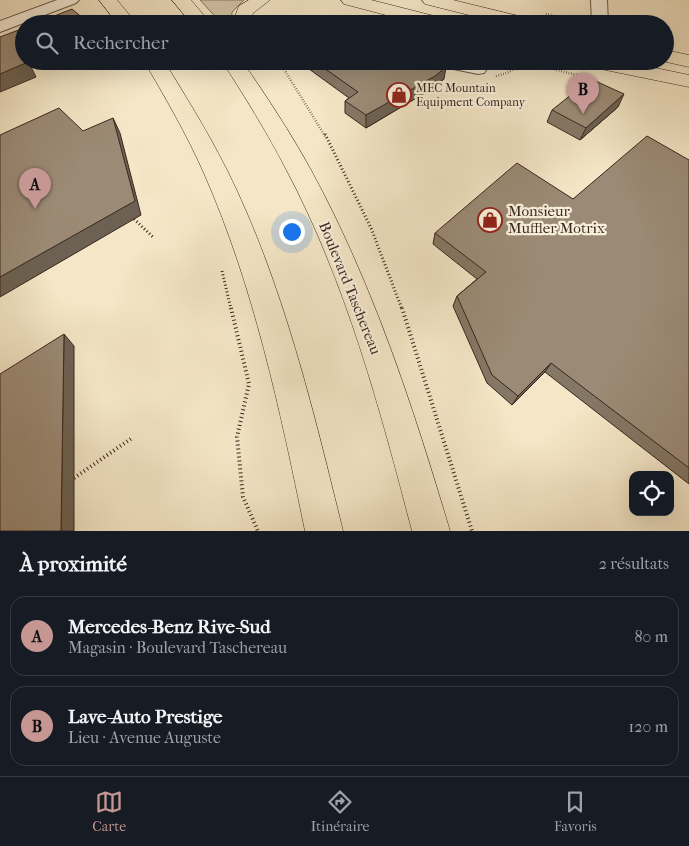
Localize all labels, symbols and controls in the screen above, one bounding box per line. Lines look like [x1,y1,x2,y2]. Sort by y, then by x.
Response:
search box [15,15,674,70]
icon: search [33,29,61,57]
text: Rechercher [73,32,169,54]
pin: B [567,73,599,114]
place label: MEC Mountain Equipment Company [416,81,526,109]
shop icon: MEC Mountain Equipment Company [386,82,412,108]
pin: A [19,168,51,209]
place label: Monsieur Muffler Motrix [508,202,605,237]
shop icon: Monsieur Muffler Motrix [477,207,503,233]
your location [279,219,305,245]
street label: Boulevard Taschereau [315,219,385,357]
map controls [629,471,674,516]
button: locate [629,471,674,516]
text: À proximité [20,552,127,576]
text: 2 résultats [599,554,669,573]
text: Mercedes-Benz Rive-Sud [68,616,271,638]
text: A [32,627,42,646]
text: 80 m [634,627,668,646]
text: Magasin · Boulevard Taschereau [68,638,287,657]
text: Lave-Auto Prestige [68,706,222,728]
text: B [32,717,42,736]
text: 120 m [629,717,668,736]
text: Lieu · Avenue Auguste [68,728,221,747]
tab: Carte [92,788,126,835]
tab: Itinéraire [311,788,369,835]
tab: Favoris [554,788,597,835]

